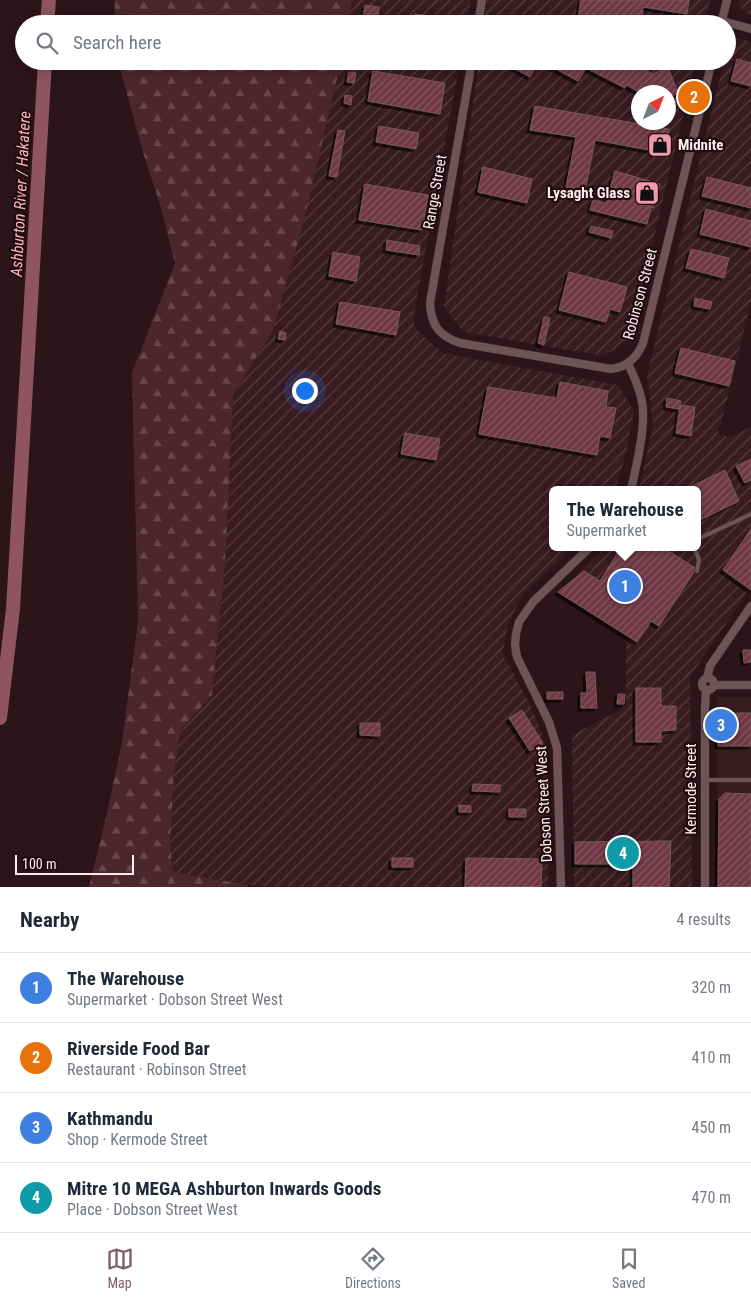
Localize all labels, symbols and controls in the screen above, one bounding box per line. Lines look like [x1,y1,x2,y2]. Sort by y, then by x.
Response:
search box [15,15,736,70]
icon: search [33,29,61,57]
text: Search here [73,31,161,54]
pin: 2 [678,78,710,116]
north arrow [631,85,676,130]
water label: Ashburton River / Hakatere [7,111,34,278]
shop icon: Midnite [647,132,673,158]
place label: Midnite [678,136,724,154]
street label: Range Street [420,153,450,231]
shop icon: Lysaght Glass [634,180,660,206]
place label: Lysaght Glass [547,184,630,202]
street label: Robinson Street [619,246,661,342]
your location [292,378,318,404]
popup [549,486,701,551]
text: The Warehouse [566,498,684,521]
text: Supermarket [566,521,647,540]
pin: 1 [609,567,641,605]
pin: 3 [705,706,737,744]
street label: Kermode Street [682,743,700,835]
street label: Dobson Street West [532,745,556,863]
pin: 4 [607,834,639,872]
scale bar [15,852,134,875]
text: 100 m [22,856,57,872]
text: Nearby [20,908,79,932]
text: 4 results [676,910,731,929]
text: The Warehouse [67,967,184,990]
text: 1 [32,978,40,997]
text: 320 m [692,978,731,997]
text: Supermarket · Dobson Street West [67,990,283,1009]
text: Riverside Food Bar [67,1037,210,1060]
text: 2 [32,1048,40,1067]
text: 410 m [692,1048,731,1067]
text: Restaurant · Robinson Street [67,1060,246,1079]
text: Kathmandu [67,1107,153,1130]
text: 3 [32,1118,40,1137]
text: 450 m [692,1118,731,1137]
text: Shop · Kermode Street [67,1130,208,1149]
text: Mitre 10 MEGA Ashburton Inwards Goods [67,1177,381,1200]
text: 4 [32,1188,40,1207]
text: 470 m [692,1188,731,1207]
text: Place · Dobson Street West [67,1200,238,1219]
tab: Map [106,1245,134,1291]
tab: Directions [345,1245,401,1291]
tab: Saved [612,1245,645,1291]

